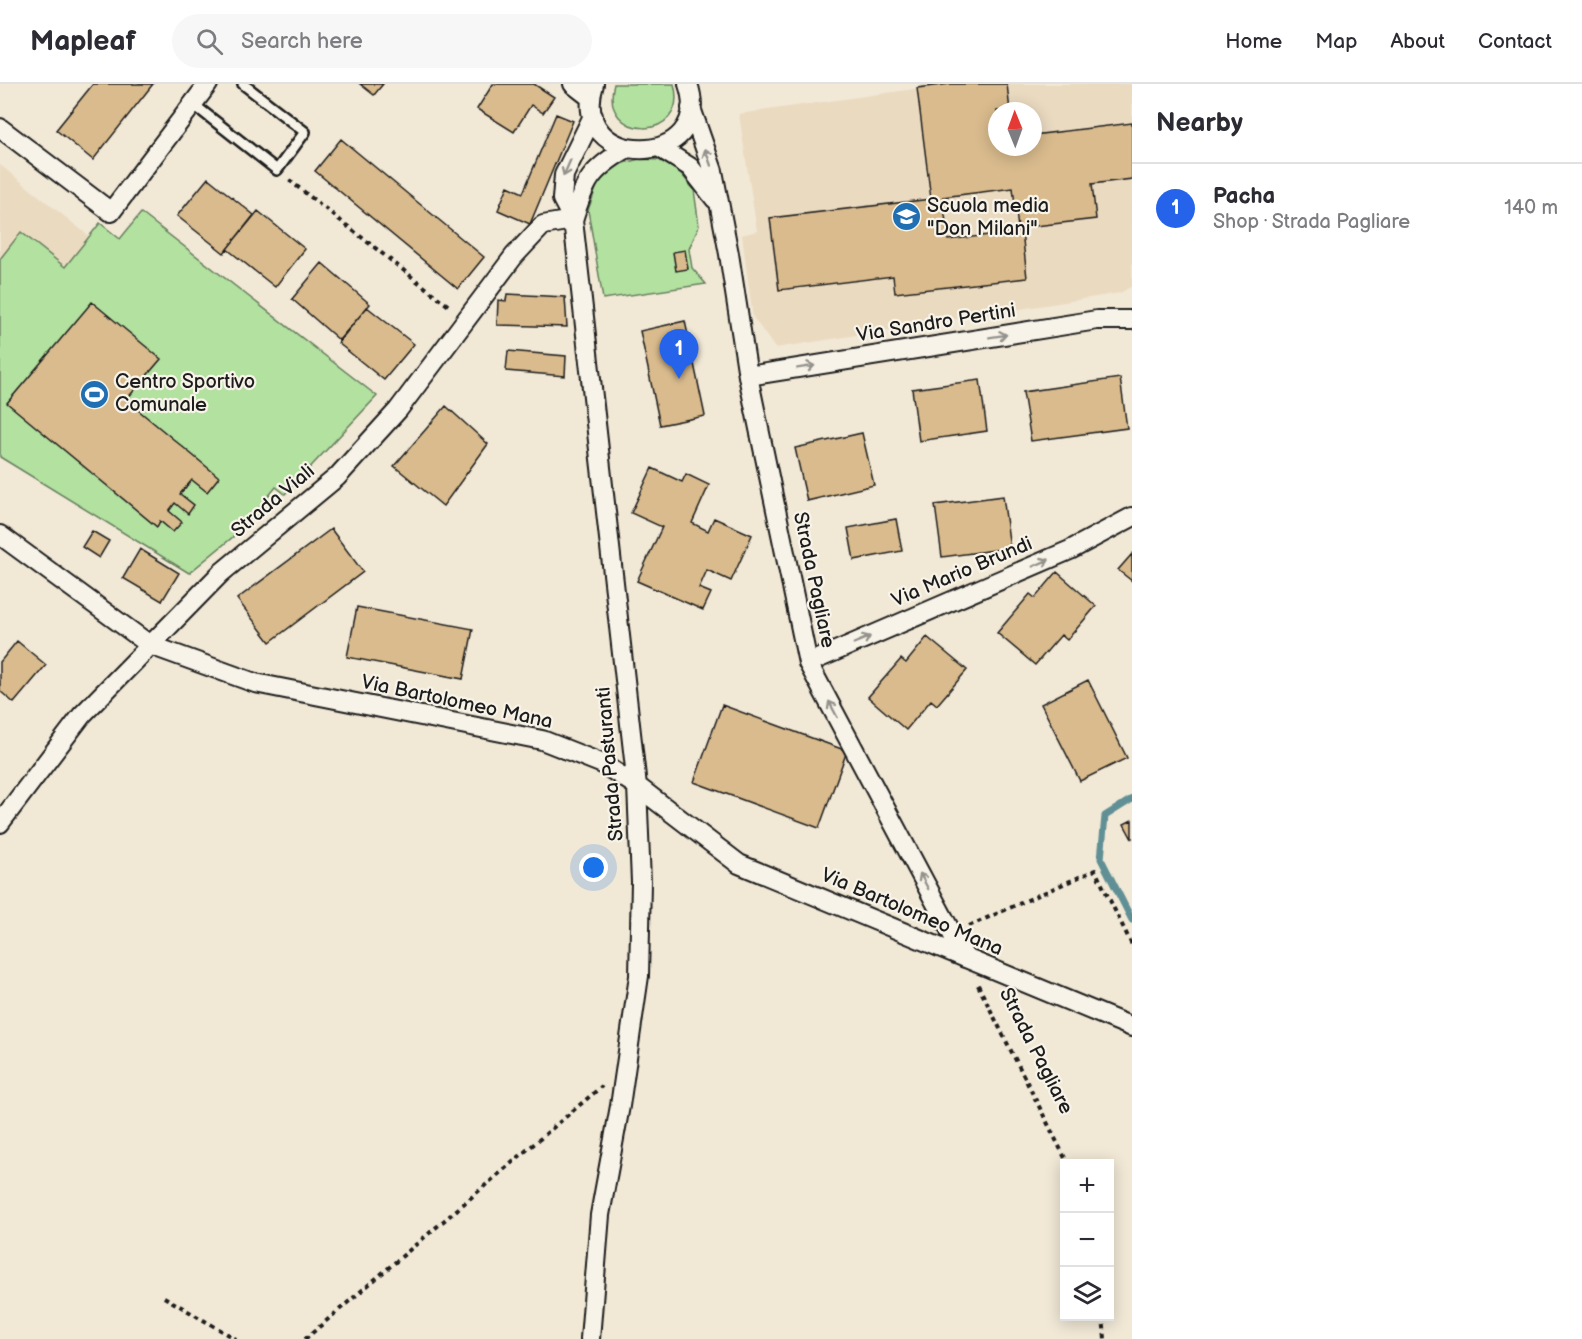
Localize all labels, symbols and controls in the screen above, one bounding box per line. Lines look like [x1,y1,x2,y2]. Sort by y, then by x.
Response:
search box [172,14,592,68]
text: Mapleaf [30,25,136,58]
icon: search [193,25,226,58]
text: Search here [241,28,363,55]
text: Home [1225,29,1282,54]
text: Map [1315,29,1357,54]
text: About [1390,29,1445,54]
text: Contact [1478,29,1552,54]
north arrow [988,102,1042,156]
text: Nearby [1156,108,1243,139]
one-way arrow [701,148,712,167]
one-way arrow [561,159,573,177]
text: Pacha [1213,183,1275,210]
place label: Scuola media "Don Milani" [927,194,1049,241]
text: 1 [1171,196,1180,220]
text: 140 m [1504,196,1558,220]
school or university icon: Scuola media "Don Milani" [890,201,922,233]
text: Shop · Strada Pagliare [1213,210,1410,234]
street label: Via Sandro Pertini [855,299,1017,347]
pin: 1 [660,330,698,379]
one-way arrow [988,330,1008,341]
one-way arrow [795,361,815,372]
place label: Centro Sportivo Comunale [115,370,255,417]
sports icon: Centro Sportivo Comunale [78,378,110,410]
street label: Strada Viali [226,459,320,543]
street label: Strada Pagliare [788,510,840,650]
street label: Via Mario Brundi [888,532,1036,612]
one-way arrow [1031,557,1050,568]
one-way arrow [852,634,870,645]
street label: Via Bartolomeo Mana [359,670,555,734]
street label: Strada Pasturanti [591,686,629,842]
one-way arrow [827,701,838,719]
your location [579,853,608,882]
street label: Via Bartolomeo Mana [817,863,1007,961]
one-way arrow [918,873,929,891]
street label: Strada Pagliare [994,984,1078,1118]
map controls [1060,1159,1114,1321]
button: + [1060,1159,1114,1213]
button: − [1060,1213,1114,1267]
button: layers [1060,1267,1114,1321]

